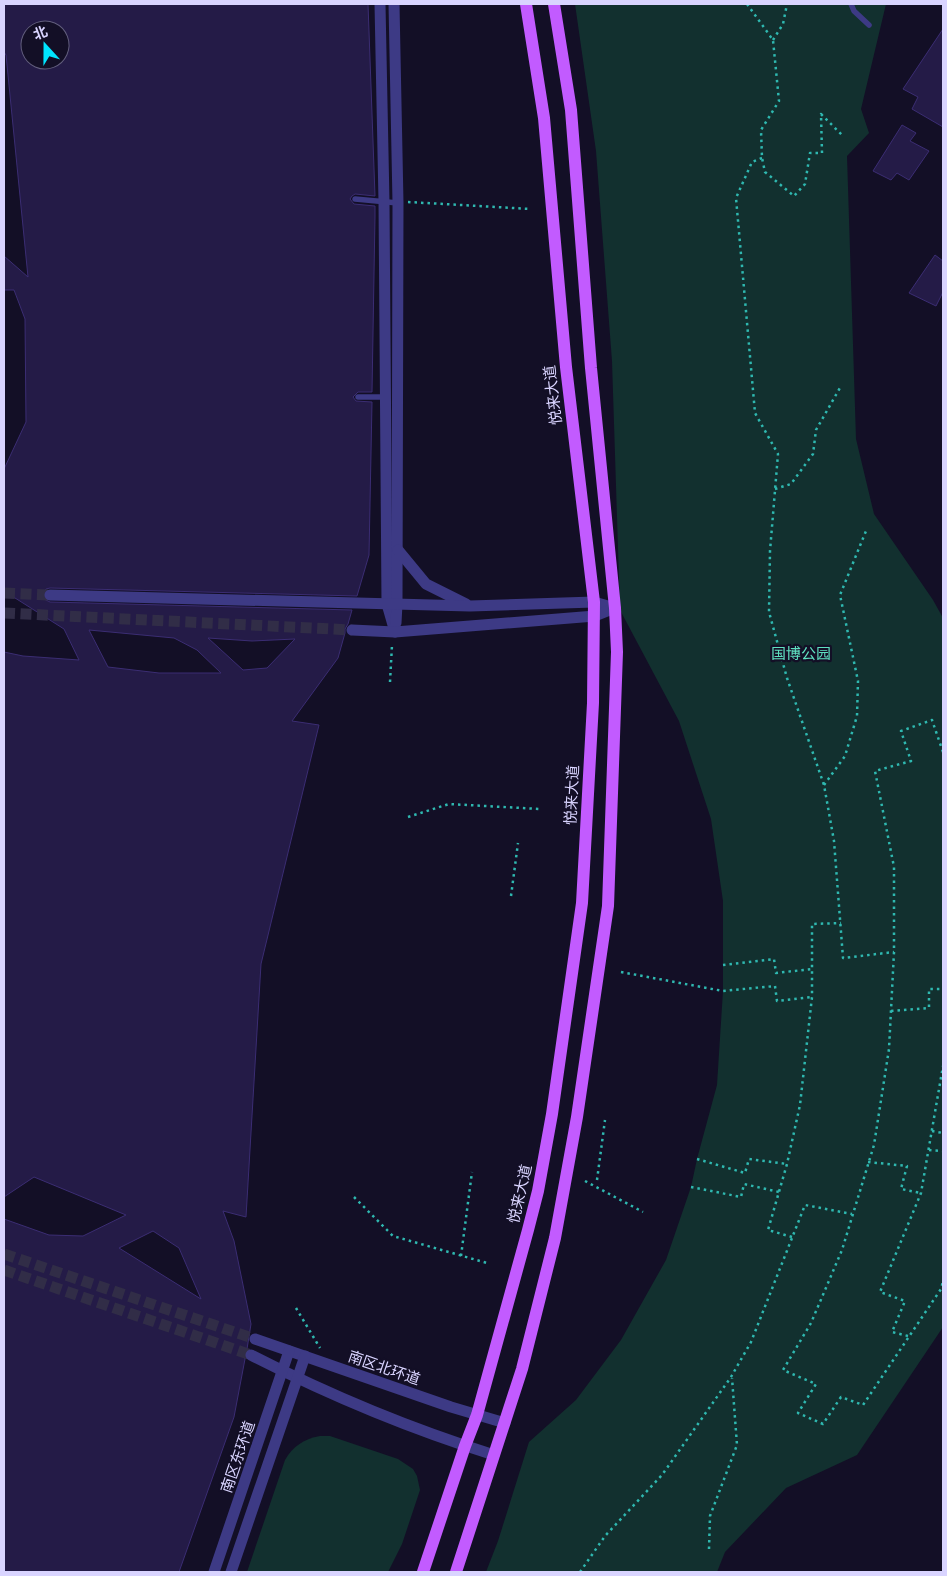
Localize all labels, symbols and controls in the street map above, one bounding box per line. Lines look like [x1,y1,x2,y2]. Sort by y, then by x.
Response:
north arrow [20,20,70,70]
text: 北 [31,23,50,44]
street label: 悦来大道 [540,364,566,426]
park label: 国博公园 [771,645,831,663]
street label: 悦来大道 [561,765,583,825]
street label: 悦来大道 [504,1163,536,1225]
street label: 南区北环道 [346,1347,422,1389]
street label: 南区东环道 [217,1419,259,1495]

